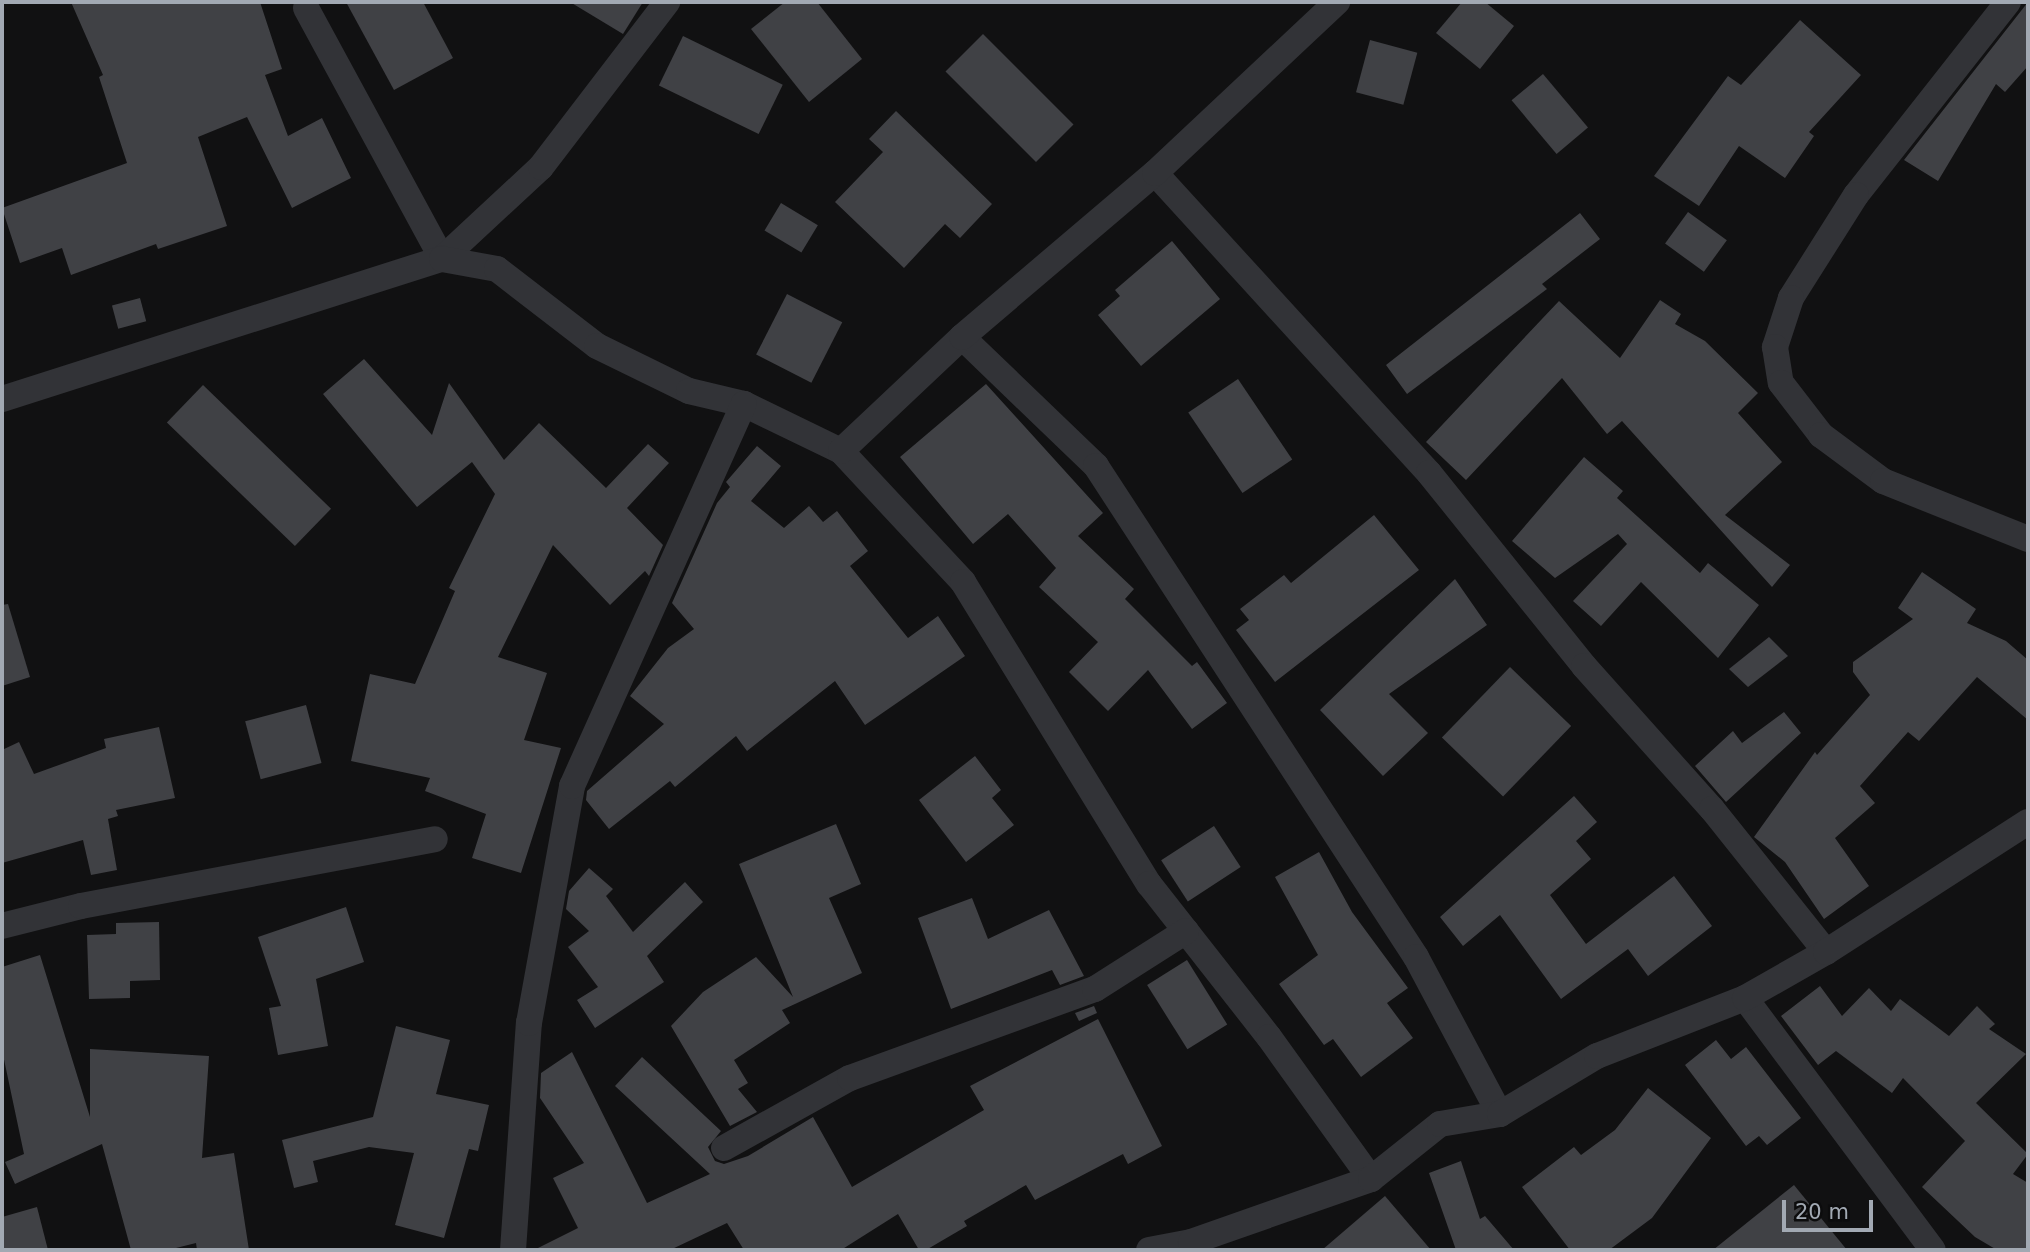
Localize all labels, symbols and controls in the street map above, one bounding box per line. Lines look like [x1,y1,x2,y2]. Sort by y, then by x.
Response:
scale bar [1785,1186,1876,1230]
text: 20 m [1795,1200,1849,1224]

